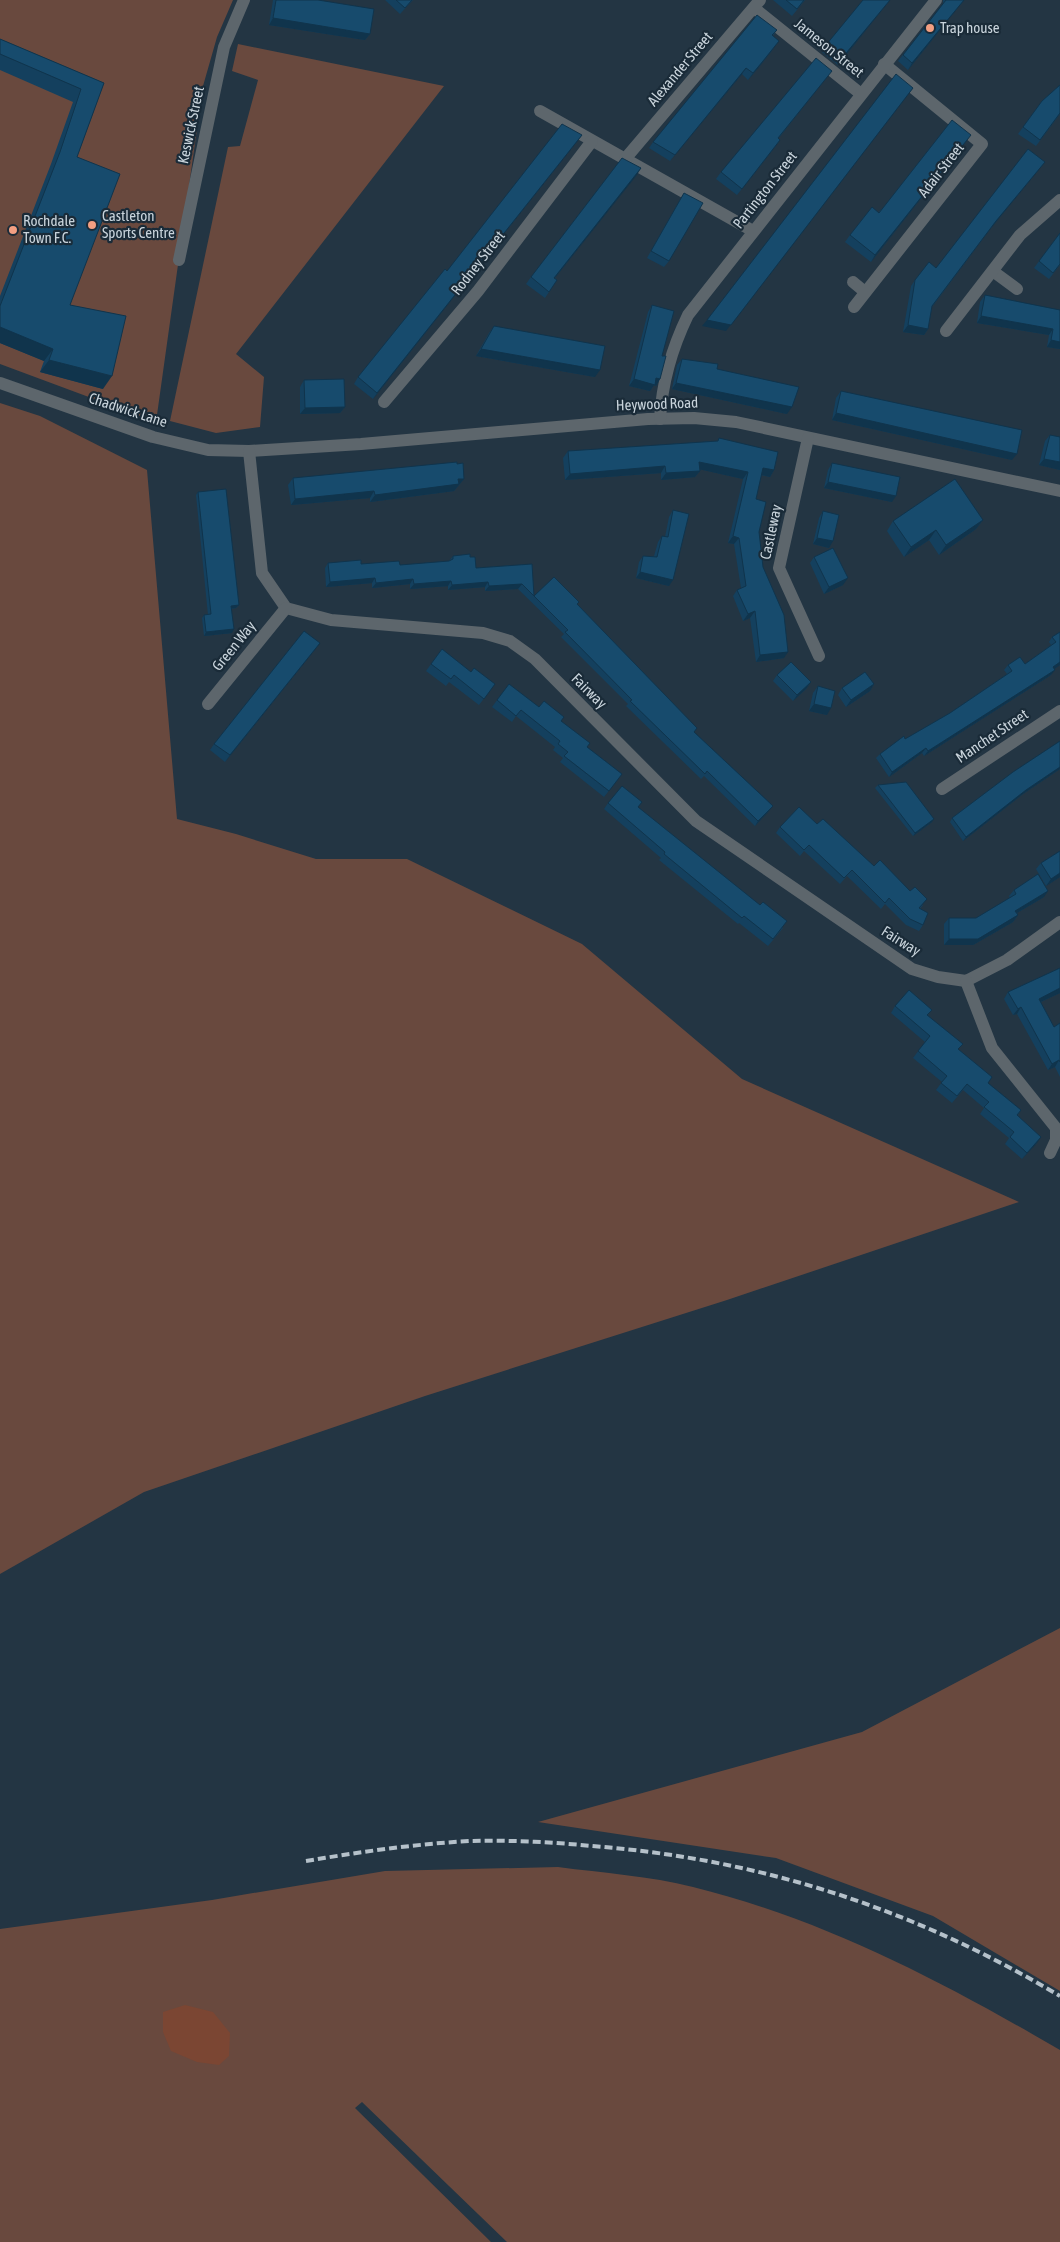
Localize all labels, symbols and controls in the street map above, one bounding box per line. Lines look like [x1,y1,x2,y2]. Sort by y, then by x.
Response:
street label: Jameson Street [791,15,867,81]
place label: Trap house [940,19,1000,36]
marker: Trap house [924,22,936,34]
street label: Alexander Street [644,28,716,109]
street label: Keswick Street [174,85,207,165]
street label: Adair Street [914,139,967,200]
street label: Partington Street [729,148,800,232]
place label: Castleton Sports Centre [102,207,175,241]
place label: Rochdale Town F.C. [23,212,75,246]
marker: Castleton Sports Centre [86,219,98,231]
marker: Rochdale Town F.C. [7,224,19,236]
street label: Rodney Street [447,227,508,298]
street label: Chadwick Lane [87,389,170,430]
street label: Heywood Road [616,394,698,413]
street label: Castleway [756,503,785,561]
street label: Green Way [208,617,259,674]
street label: Fairway [568,670,610,712]
street label: Manchet Street [952,705,1031,766]
street label: Fairway [879,922,924,959]

